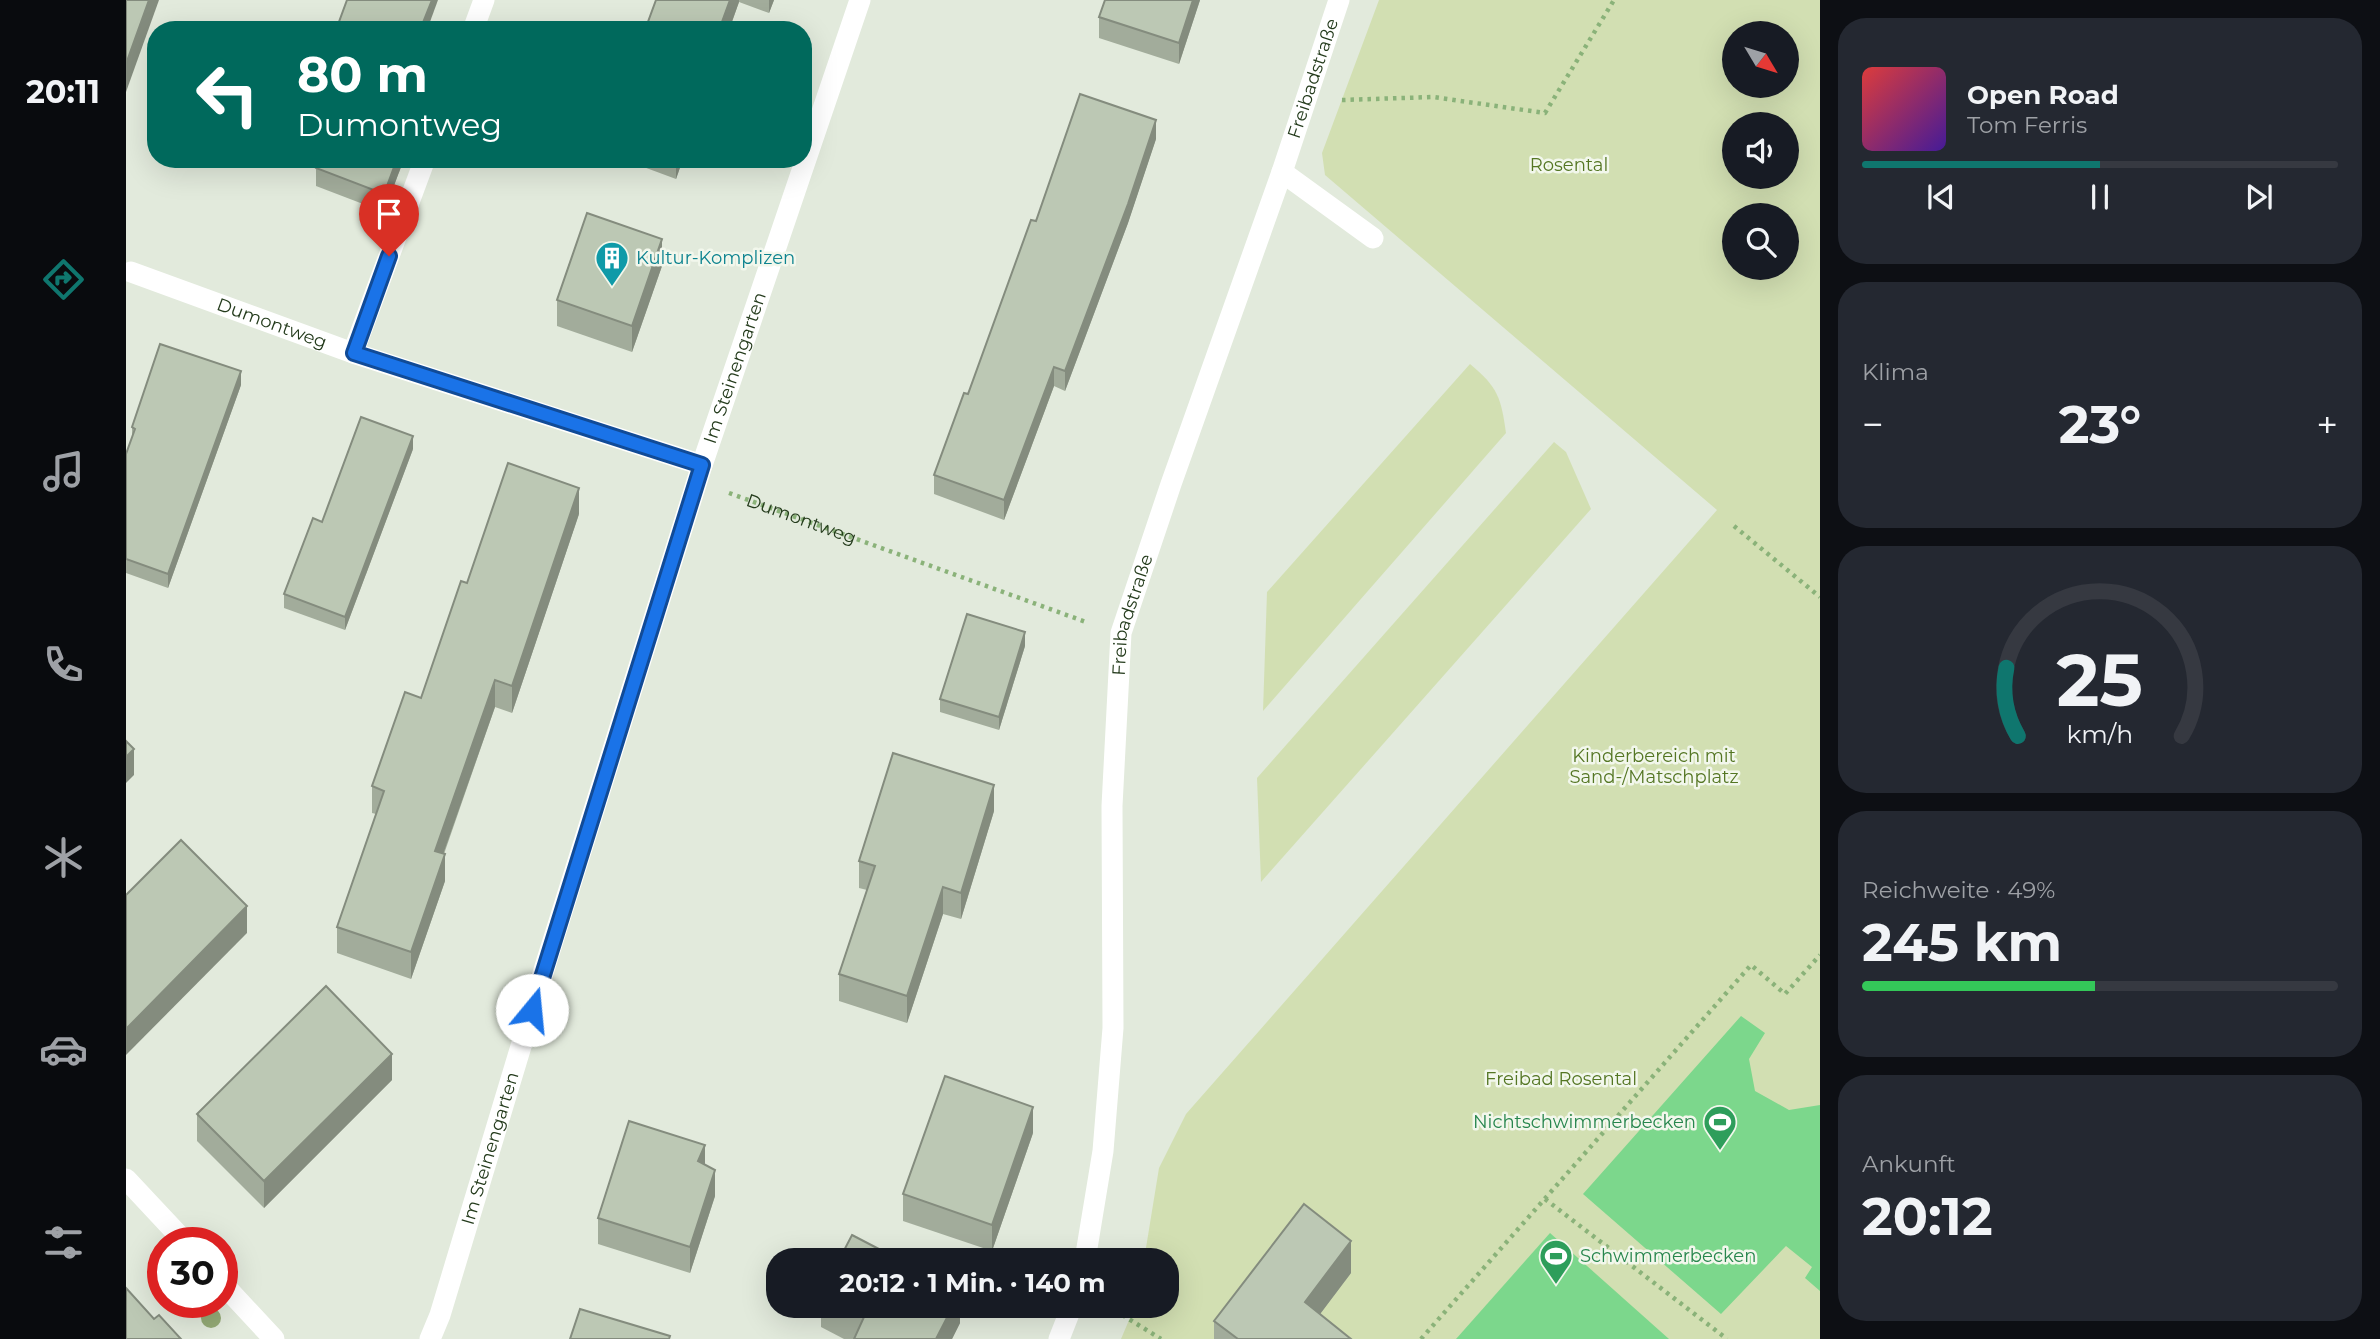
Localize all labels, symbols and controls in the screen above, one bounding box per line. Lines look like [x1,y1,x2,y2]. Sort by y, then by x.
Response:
street label: Freibadstraße [1283,16,1343,141]
north arrow [1722,21,1799,98]
map controls [1722,21,1799,280]
text: 80 m [297,45,428,104]
icon: left [182,49,273,140]
text: 20:11 [26,72,100,111]
text: Open Road [1967,79,2119,111]
text: Dumontweg [297,105,502,144]
text: Tom Ferris [1967,111,2087,139]
button: sound [1722,112,1799,189]
park label: Rosental [1530,154,1608,176]
icon: previous [1922,178,1960,216]
icon: pause [2081,178,2119,216]
icon: next [2240,178,2278,216]
pin [359,184,419,256]
icon: arrive [370,195,408,233]
button: search [1722,203,1799,280]
building icon: Kultur-Komplizen [593,239,631,288]
place label: Kultur-Komplizen [636,247,795,269]
icon: directions [39,255,88,304]
street label: Im Steinengarten [699,289,771,447]
street label: Dumontweg [214,293,330,354]
text: Klima [1862,358,1929,386]
text: 23° [2059,393,2141,456]
text: − [1862,401,1884,448]
text: + [2316,401,2338,448]
icon: music [39,447,88,496]
street label: Dumontweg [743,489,859,549]
street label: Freibadstraße [1108,551,1158,676]
text: 25 [2057,636,2143,724]
icon: phone [39,640,88,689]
text: km/h [2067,718,2133,748]
park label: Kinderbereich mit Sand-/Matschplatz [1569,745,1739,788]
icon: climate [39,833,88,882]
text: Reichweite · 49% [1862,876,2055,904]
text: 245 km [1862,911,2062,974]
position arrow [495,973,569,1047]
icon: car [39,1025,88,1074]
park label: Freibad Rosental [1485,1068,1637,1090]
street label: Im Steinengarten [457,1069,524,1228]
sports icon: Nichtschwimmerbecken [1701,1103,1739,1152]
place label: Nichtschwimmerbecken [1473,1111,1696,1133]
text: Ankunft [1862,1150,1956,1178]
text: 20:12 [1862,1185,1993,1248]
icon: filters [39,1218,88,1267]
speed limit sign: 30 [147,1227,238,1318]
sports icon: Schwimmerbecken [1537,1237,1575,1286]
place label: Schwimmerbecken [1580,1245,1756,1267]
text: 20:12 · 1 Min. · 140 m [840,1267,1105,1299]

